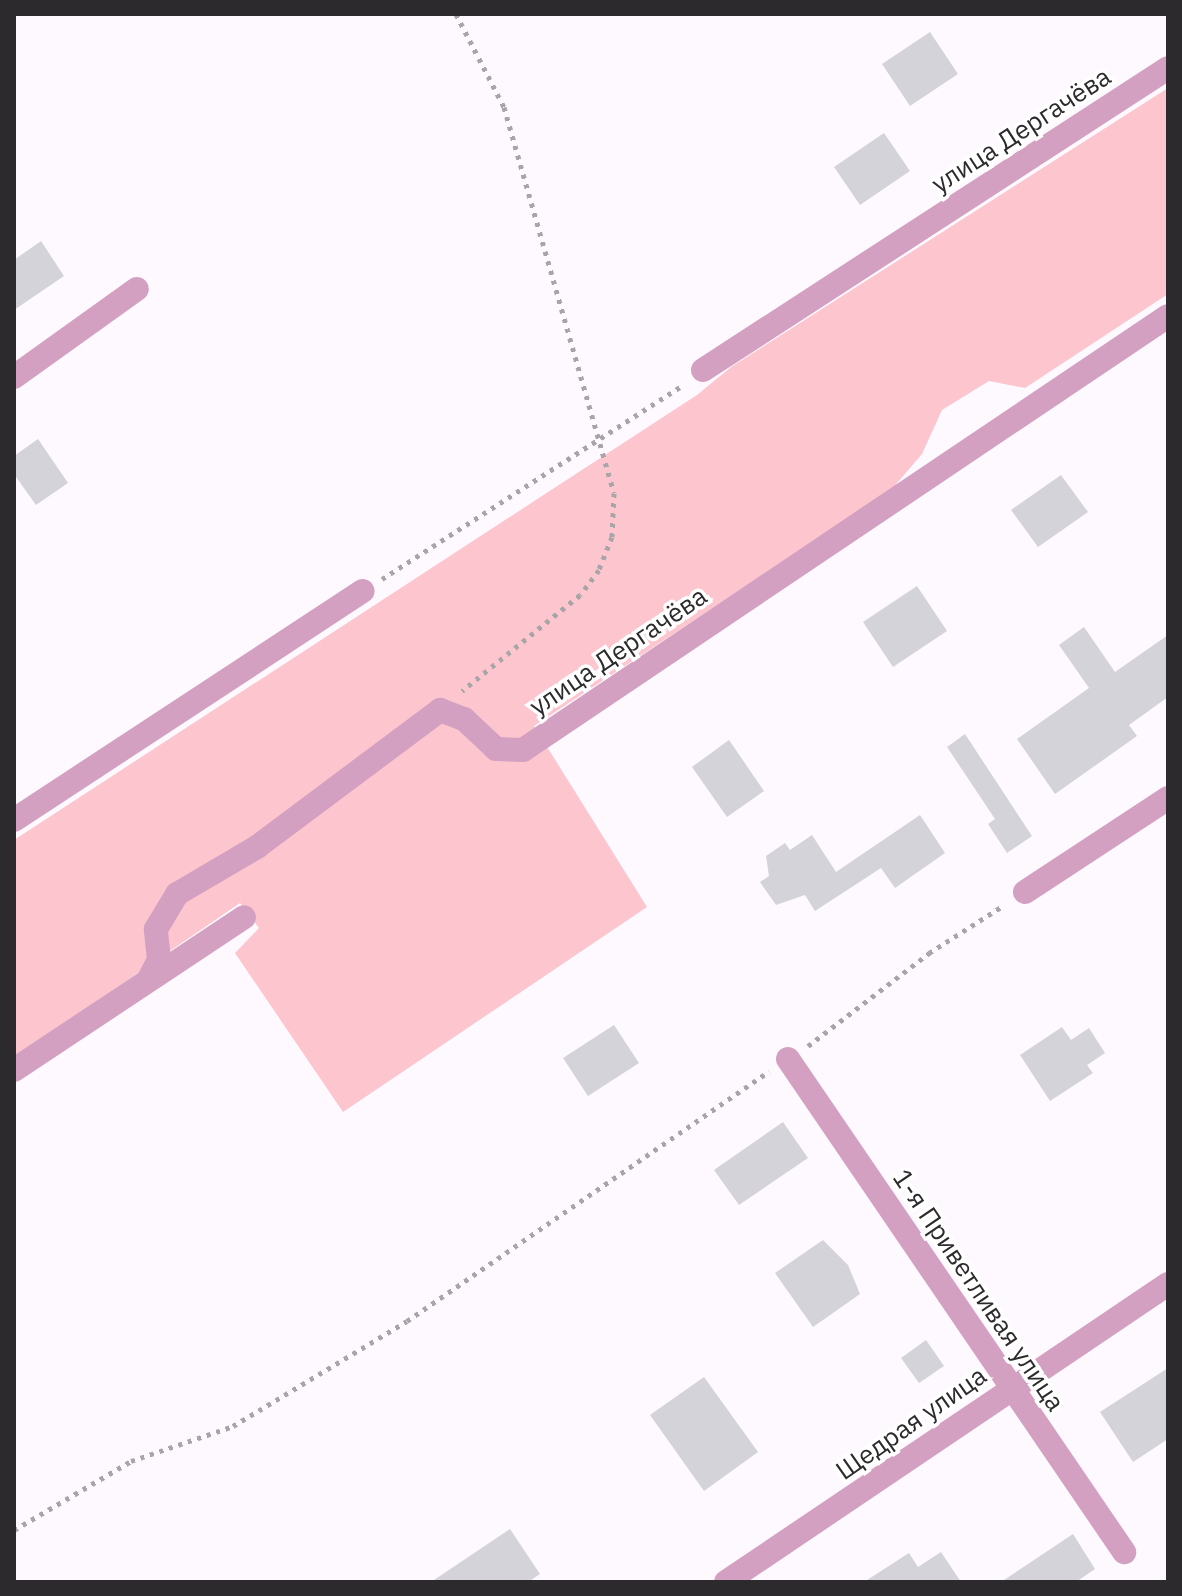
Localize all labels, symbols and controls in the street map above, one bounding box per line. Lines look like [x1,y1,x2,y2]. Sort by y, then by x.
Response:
street label: улица Дергачёва [926,60,1116,200]
street label: улица Дергачёва [523,580,713,722]
street label: 1-я Приветливая улица [886,1163,1072,1417]
street label: Щедрая улица [830,1360,992,1486]

